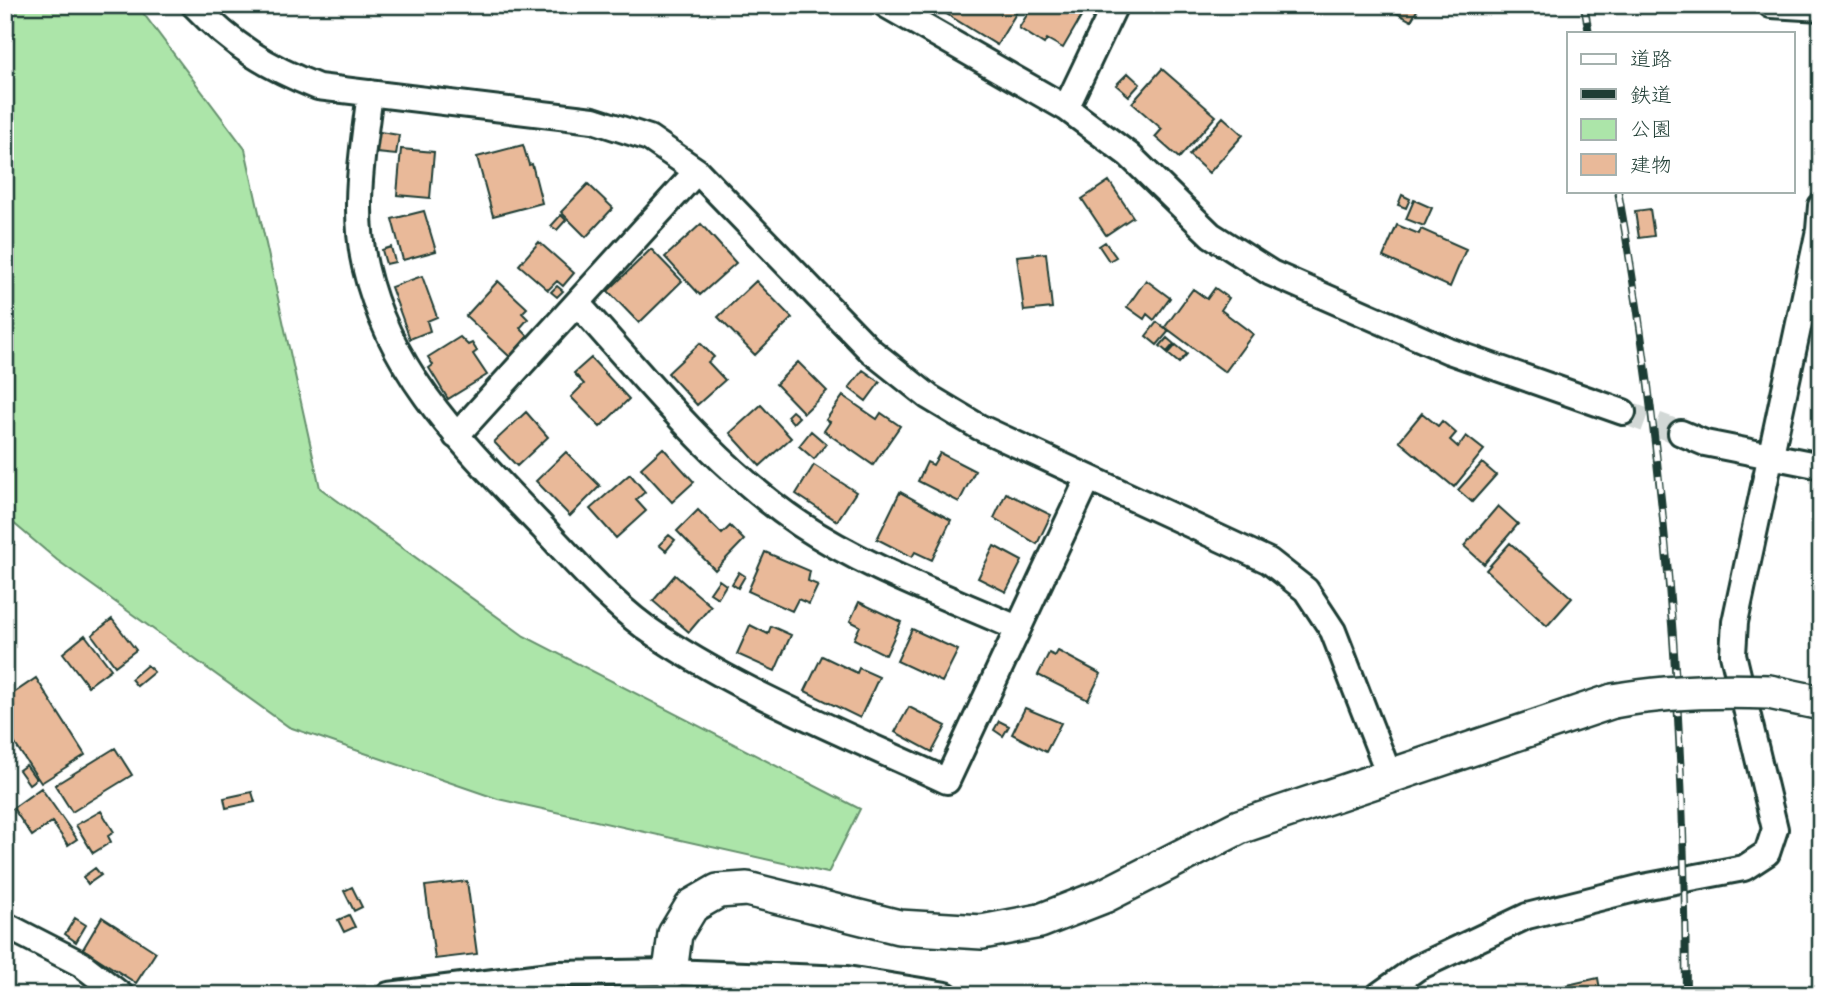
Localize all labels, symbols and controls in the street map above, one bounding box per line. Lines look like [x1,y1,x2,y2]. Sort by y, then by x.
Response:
legend [1567,32,1794,192]
text: 道路 [1630,45,1672,73]
text: 鉄道 [1630,81,1672,109]
text: 公園 [1630,115,1672,143]
text: 建物 [1630,151,1672,179]

